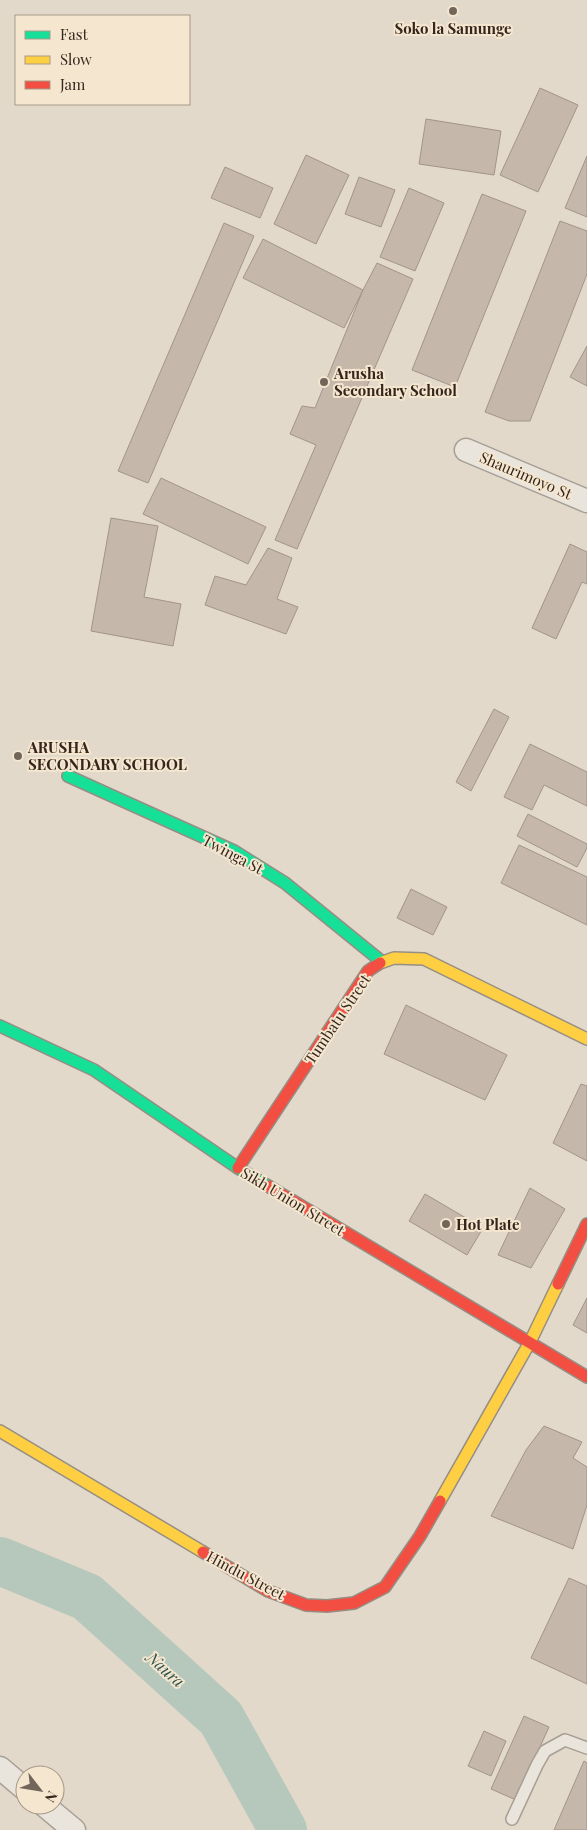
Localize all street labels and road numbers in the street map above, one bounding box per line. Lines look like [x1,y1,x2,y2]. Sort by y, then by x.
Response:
street label: Shaurimoyo St [477,447,576,504]
street label: Twinga St [199,830,268,879]
street label: Tumbatu Street [300,970,375,1068]
street label: Sikh Union Street [238,1162,349,1240]
street label: Hindu Street [203,1546,289,1604]

